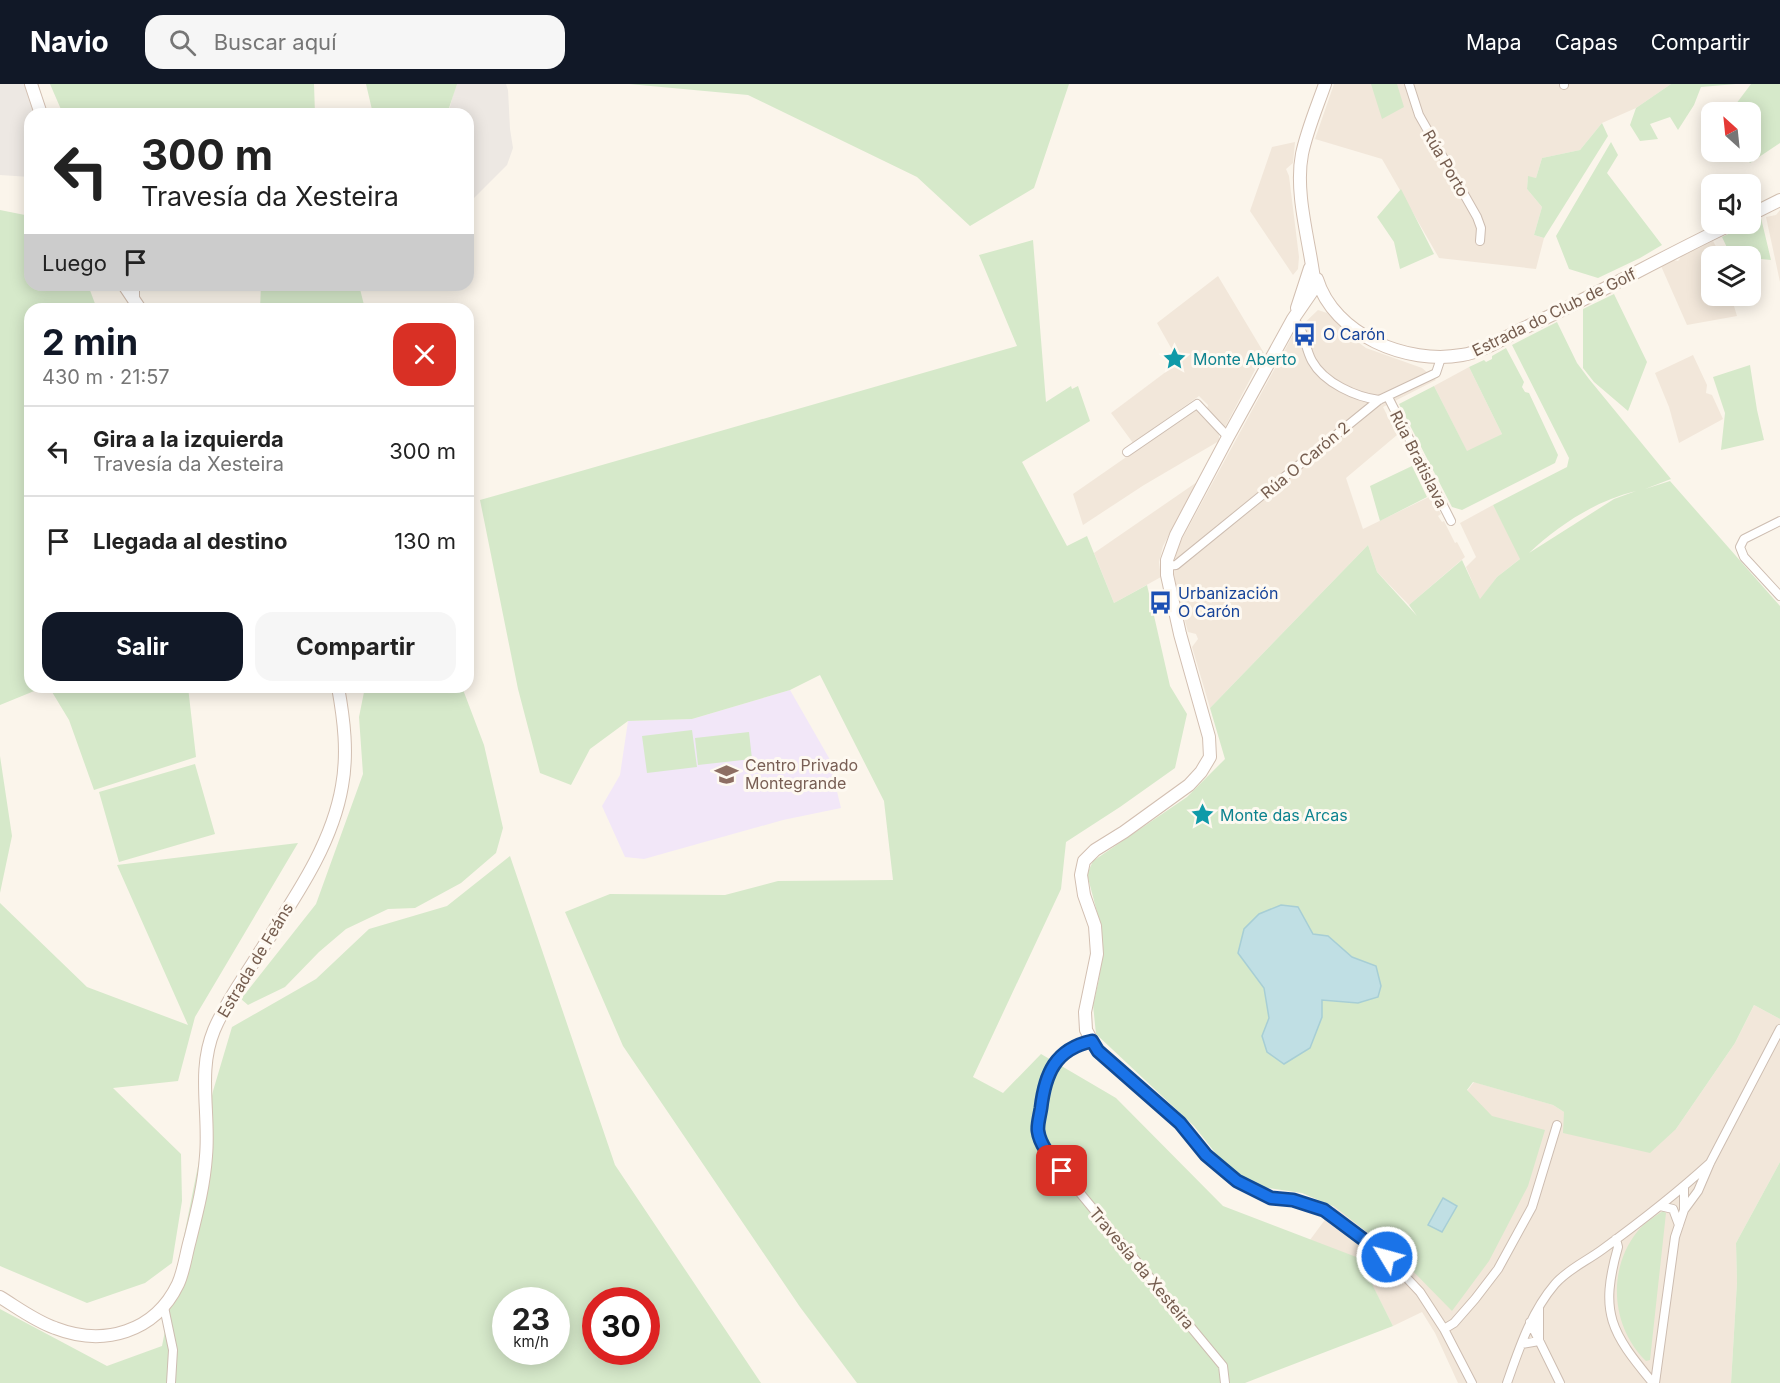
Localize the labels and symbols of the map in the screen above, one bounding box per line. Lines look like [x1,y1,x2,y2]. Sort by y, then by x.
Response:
north arrow [1701,102,1761,162]
street label: Rúa Porto [1419,126,1473,200]
street label: Estrada do Club de Golf [1469,264,1639,360]
bus stop icon: O Carón [1292,321,1318,347]
place label: O Carón [1323,324,1385,344]
place icon: Monte Aberto [1162,346,1188,372]
place label: Monte Aberto [1193,349,1297,369]
street label: Rúa Bratislava [1386,407,1452,511]
street label: Rúa O Carón 2 [1257,417,1353,503]
place label: Urbanización O Carón [1178,583,1278,621]
bus stop icon: Urbanización O Carón [1147,589,1173,615]
place label: Centro Privado Montegrande [745,755,858,793]
school or university icon: Centro Privado Montegrande [714,761,740,787]
place icon: Monte das Arcas [1189,802,1215,828]
place label: Monte das Arcas [1220,805,1348,825]
street label: Estrada de Feáns [213,899,297,1021]
pin [1036,1145,1087,1196]
street label: Travesía da Xesteira [1085,1203,1199,1333]
position arrow [1355,1225,1419,1289]
speed limit sign: 30 [582,1287,660,1365]

